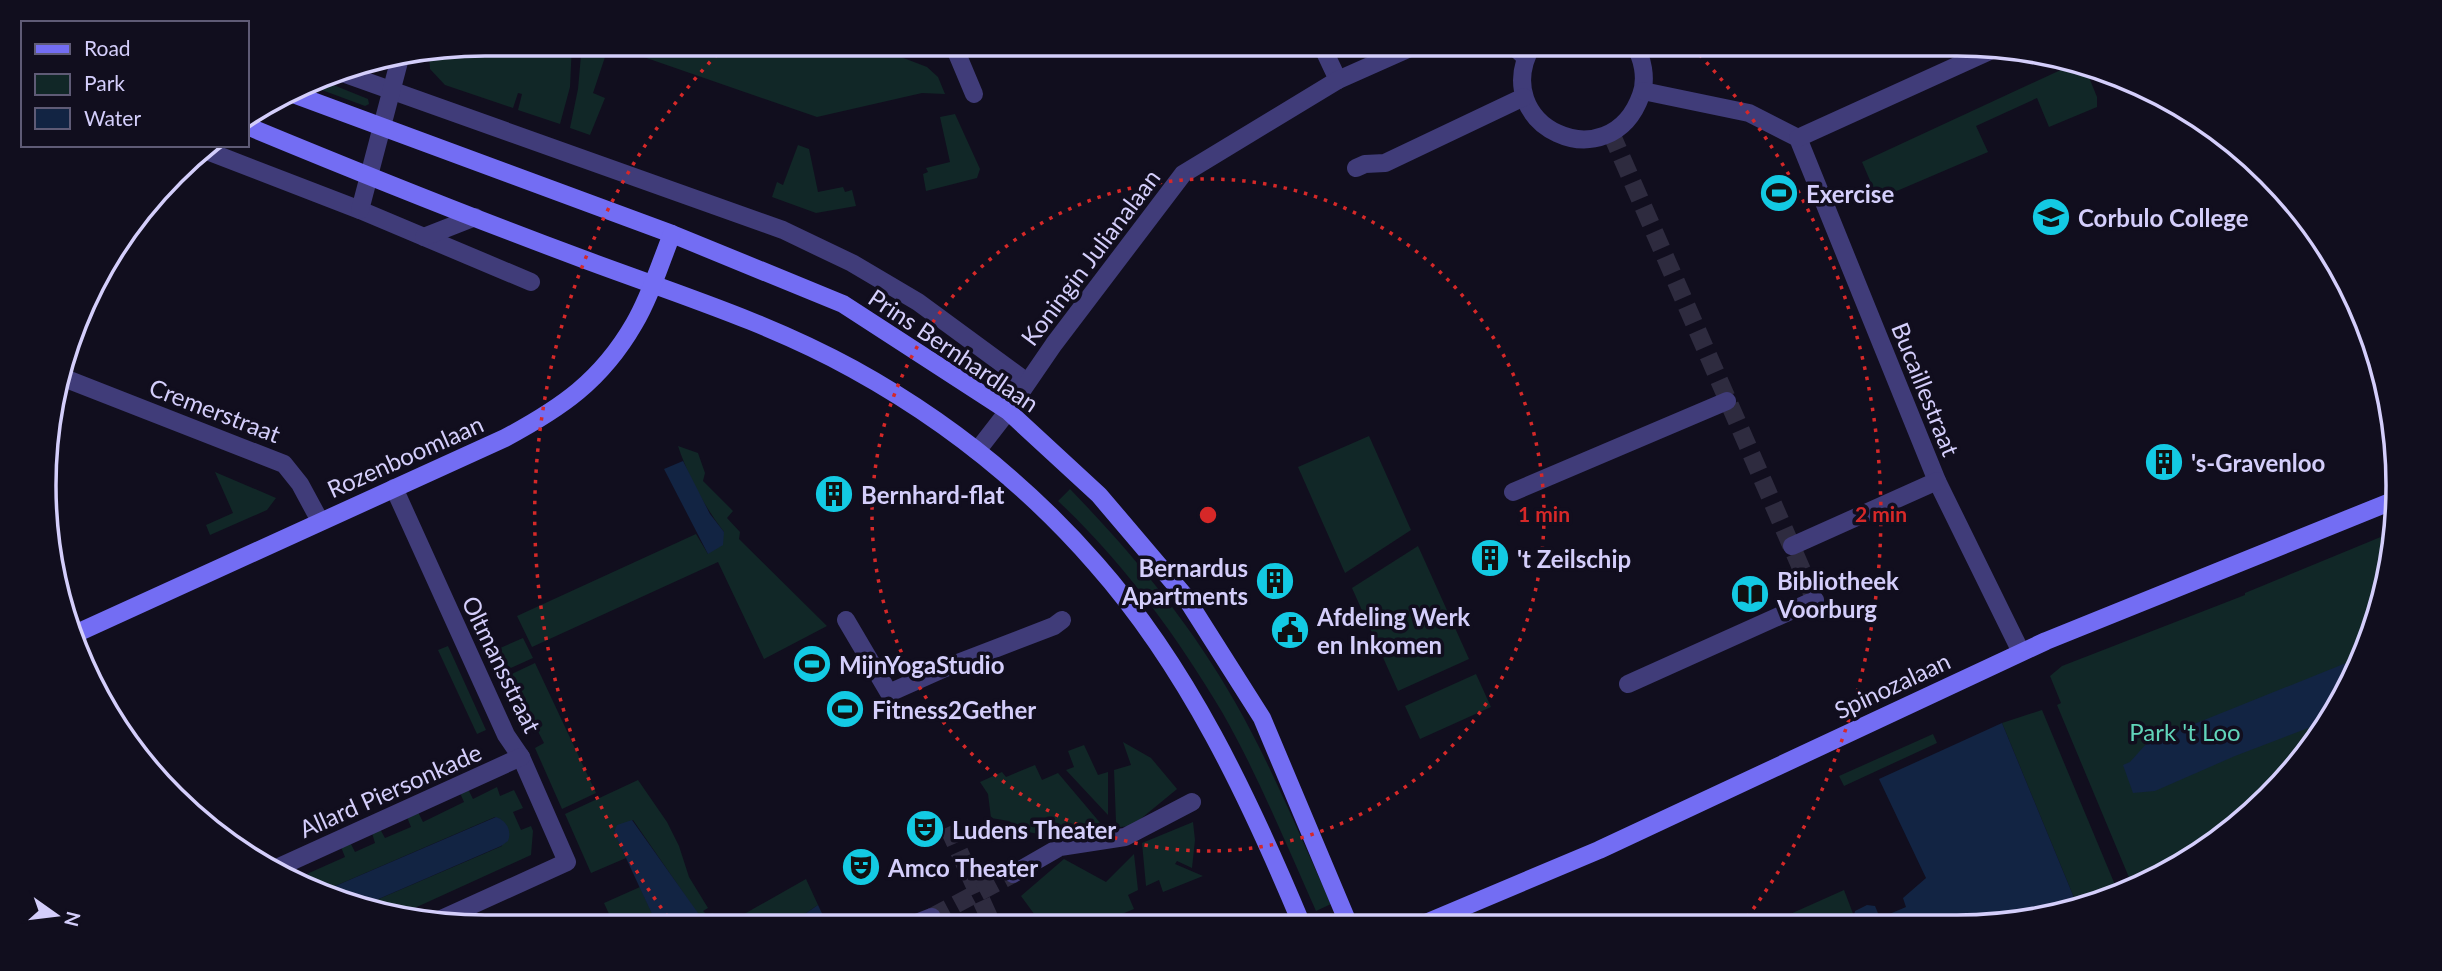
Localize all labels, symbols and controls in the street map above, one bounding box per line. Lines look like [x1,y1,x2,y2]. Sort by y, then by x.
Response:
legend [21,21,248,147]
text: Road [84,35,131,60]
text: Park [84,70,125,95]
text: Water [84,105,141,130]
street label: Koningin Julianalaan [1014,163,1166,351]
sports icon: Exercise [1758,172,1800,214]
place label: Exercise [1806,179,1894,208]
school or university icon: Corbulo College [2030,196,2072,238]
place label: Corbulo College [2078,203,2249,232]
street label: Prins Bernhardlaan [864,282,1044,418]
street label: Bucaillestraat [1886,318,1966,460]
street label: Cremerstraat [145,372,285,448]
street label: Rozenboomlaan [323,409,487,503]
building icon: 's-Gravenloo [2143,441,2185,483]
place label: 's-Gravenloo [2191,448,2325,477]
building icon: Bernhard-flat [813,473,855,515]
place label: Bernhard-flat [861,480,1005,509]
text: 1 min [1518,501,1570,526]
text: 2 min [1855,501,1907,526]
centre of rings [1196,503,1220,527]
building icon: 't Zeilschip [1469,537,1511,579]
place label: 't Zeilschip [1517,544,1631,573]
place label: Bernardus Apartments [1121,553,1248,610]
building icon: Bernardus Apartments [1254,560,1296,602]
place label: Bibliotheek Voorburg [1776,566,1899,623]
library icon: Bibliotheek Voorburg [1729,573,1771,615]
street label: Oltmansstraat [456,591,548,737]
place label: Afdeling Werk en Inkomen [1316,602,1470,659]
public building icon: Afdeling Werk en Inkomen [1269,609,1311,651]
sports icon: MijnYogaStudio [791,643,833,685]
street label: Spinozalaan [1829,646,1955,724]
place label: MijnYogaStudio [839,650,1005,679]
sports icon: Fitness2Gether [824,688,866,730]
place label: Fitness2Gether [872,695,1036,724]
park label: Park 't Loo [2129,717,2241,746]
street label: Allard Piersonkade [294,737,486,843]
theatre icon: Ludens Theater [904,808,946,850]
place label: Ludens Theater [952,815,1116,844]
theatre icon: Amco Theater [840,846,882,888]
place label: Amco Theater [887,853,1038,882]
north arrow [21,880,91,950]
text: N [60,909,86,929]

